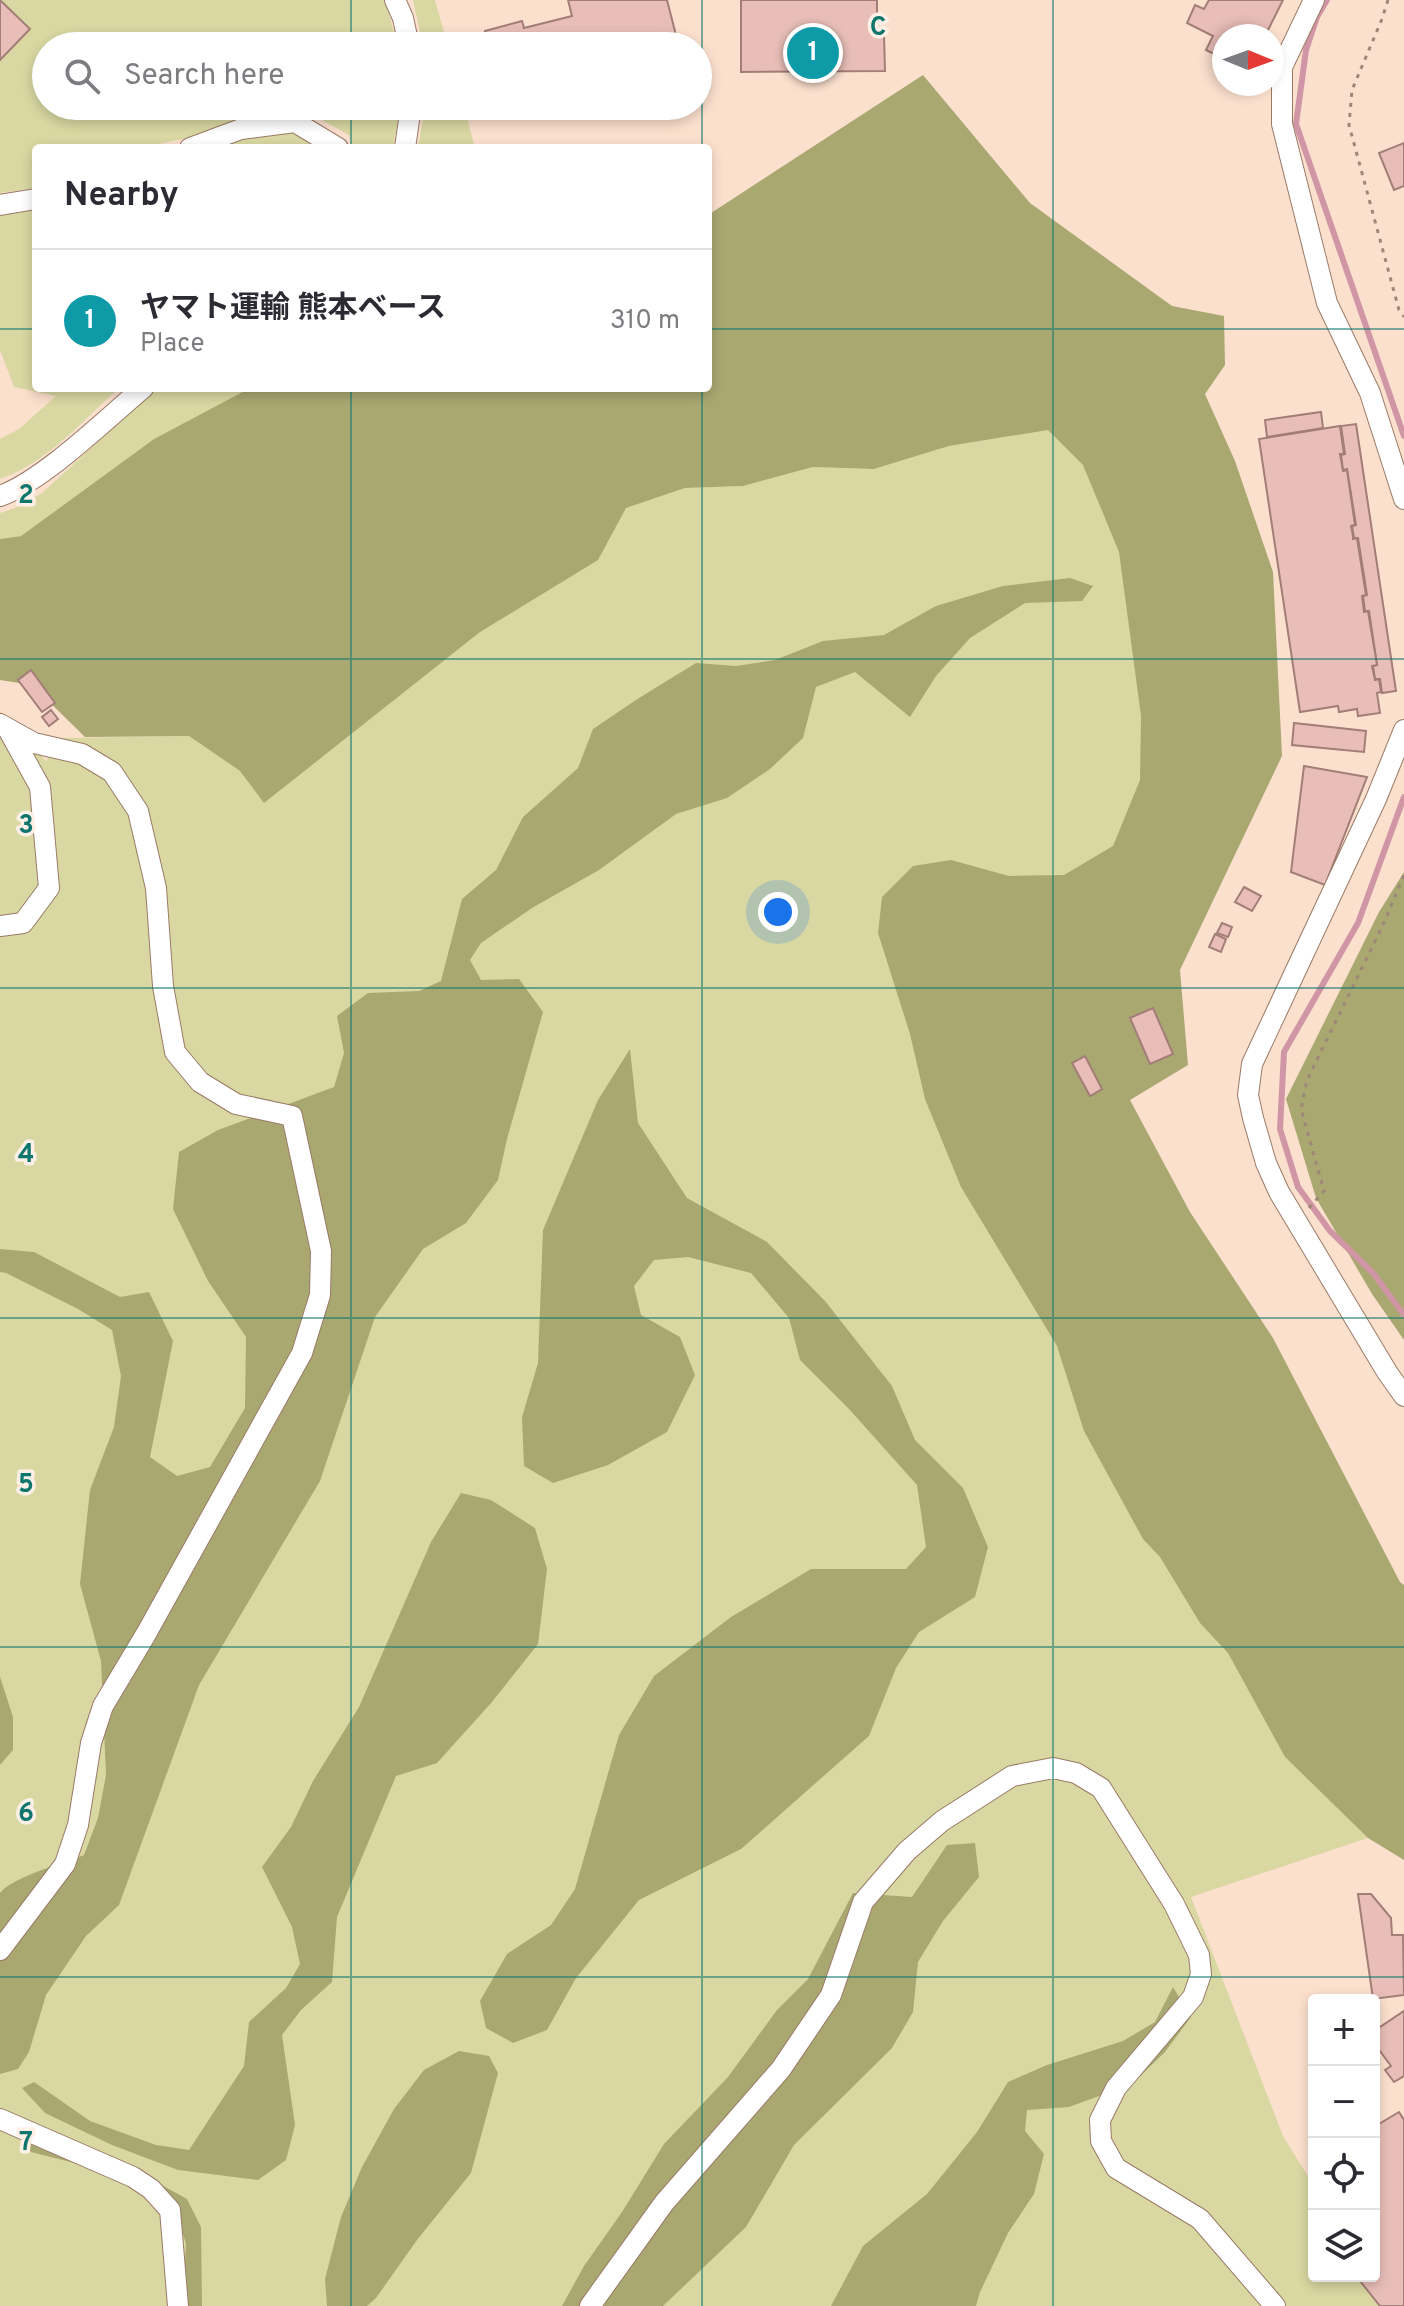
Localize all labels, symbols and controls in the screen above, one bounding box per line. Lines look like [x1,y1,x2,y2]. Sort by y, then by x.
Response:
text: C [870,12,886,45]
pin: 1 [787,23,839,83]
north arrow [1212,24,1284,96]
search box [32,32,712,120]
icon: search [60,54,104,98]
text: Search here [124,58,284,95]
text: Nearby [64,175,179,218]
text: ヤマト運輸 熊本ベース [140,291,446,328]
text: 1 [85,305,95,338]
text: 310 m [610,305,680,338]
text: Place [140,328,204,361]
text: 2 [18,480,34,513]
text: 3 [18,810,34,843]
your location [758,892,798,932]
text: 4 [18,1139,34,1172]
text: 5 [18,1469,34,1502]
text: 6 [18,1798,34,1831]
map controls [1308,1994,1380,2282]
button: + [1308,1994,1380,2066]
button: − [1308,2066,1380,2138]
text: 7 [19,2127,33,2160]
button: locate [1308,2138,1380,2210]
button: layers [1308,2210,1380,2282]

